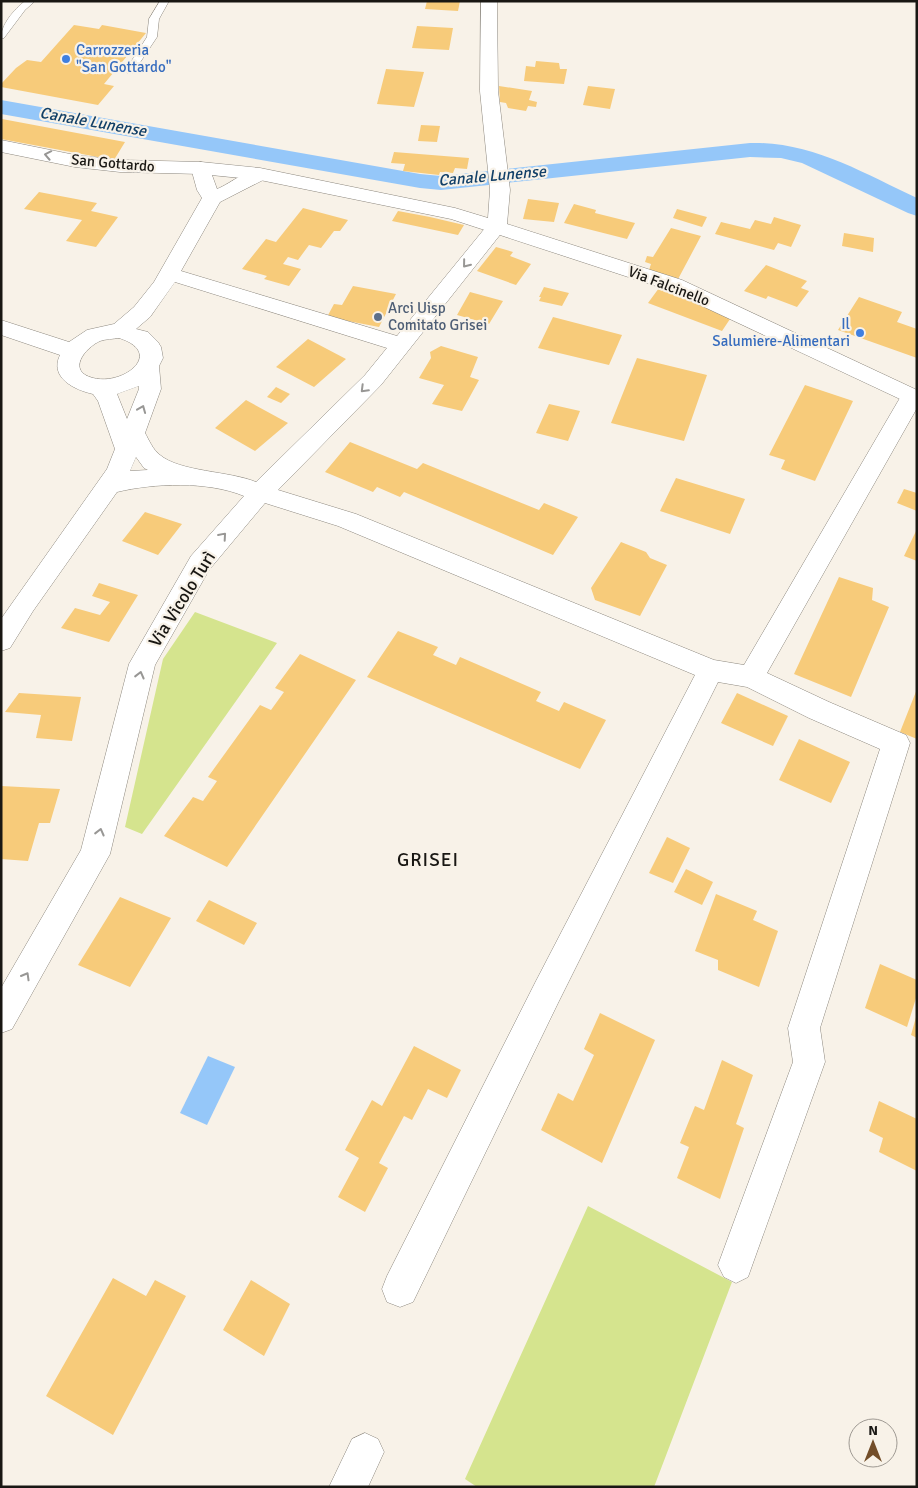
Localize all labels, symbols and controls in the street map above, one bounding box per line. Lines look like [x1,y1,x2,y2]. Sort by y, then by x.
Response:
place label: Carrozzeria "San Gottardo" [76,41,172,76]
marker: Carrozzeria "San Gottardo" [60,53,72,65]
water label: Canale Lunense [38,103,149,141]
street label: San Gottardo [70,150,156,176]
one-way arrow [43,151,52,161]
water label: Canale Lunense [437,161,548,191]
one-way arrow [463,258,472,267]
street label: Via Falcinello [626,262,713,310]
place label: Arci Uisp Comitato Grisei [388,299,487,334]
marker: Arci Uisp Comitato Grisei [372,311,384,323]
place label: Il Salumiere-Alimentari [712,315,850,350]
marker: Il Salumiere-Alimentari [854,327,866,339]
one-way arrow [360,384,369,393]
one-way arrow [136,405,147,414]
one-way arrow [217,533,225,542]
street label: Via Vicolo Turì [144,547,220,651]
one-way arrow [134,670,145,679]
one-way arrow [94,828,105,837]
district label: GRISEI [397,848,459,872]
one-way arrow [20,973,30,982]
north arrow [848,1418,898,1468]
text: N [868,1422,878,1439]

